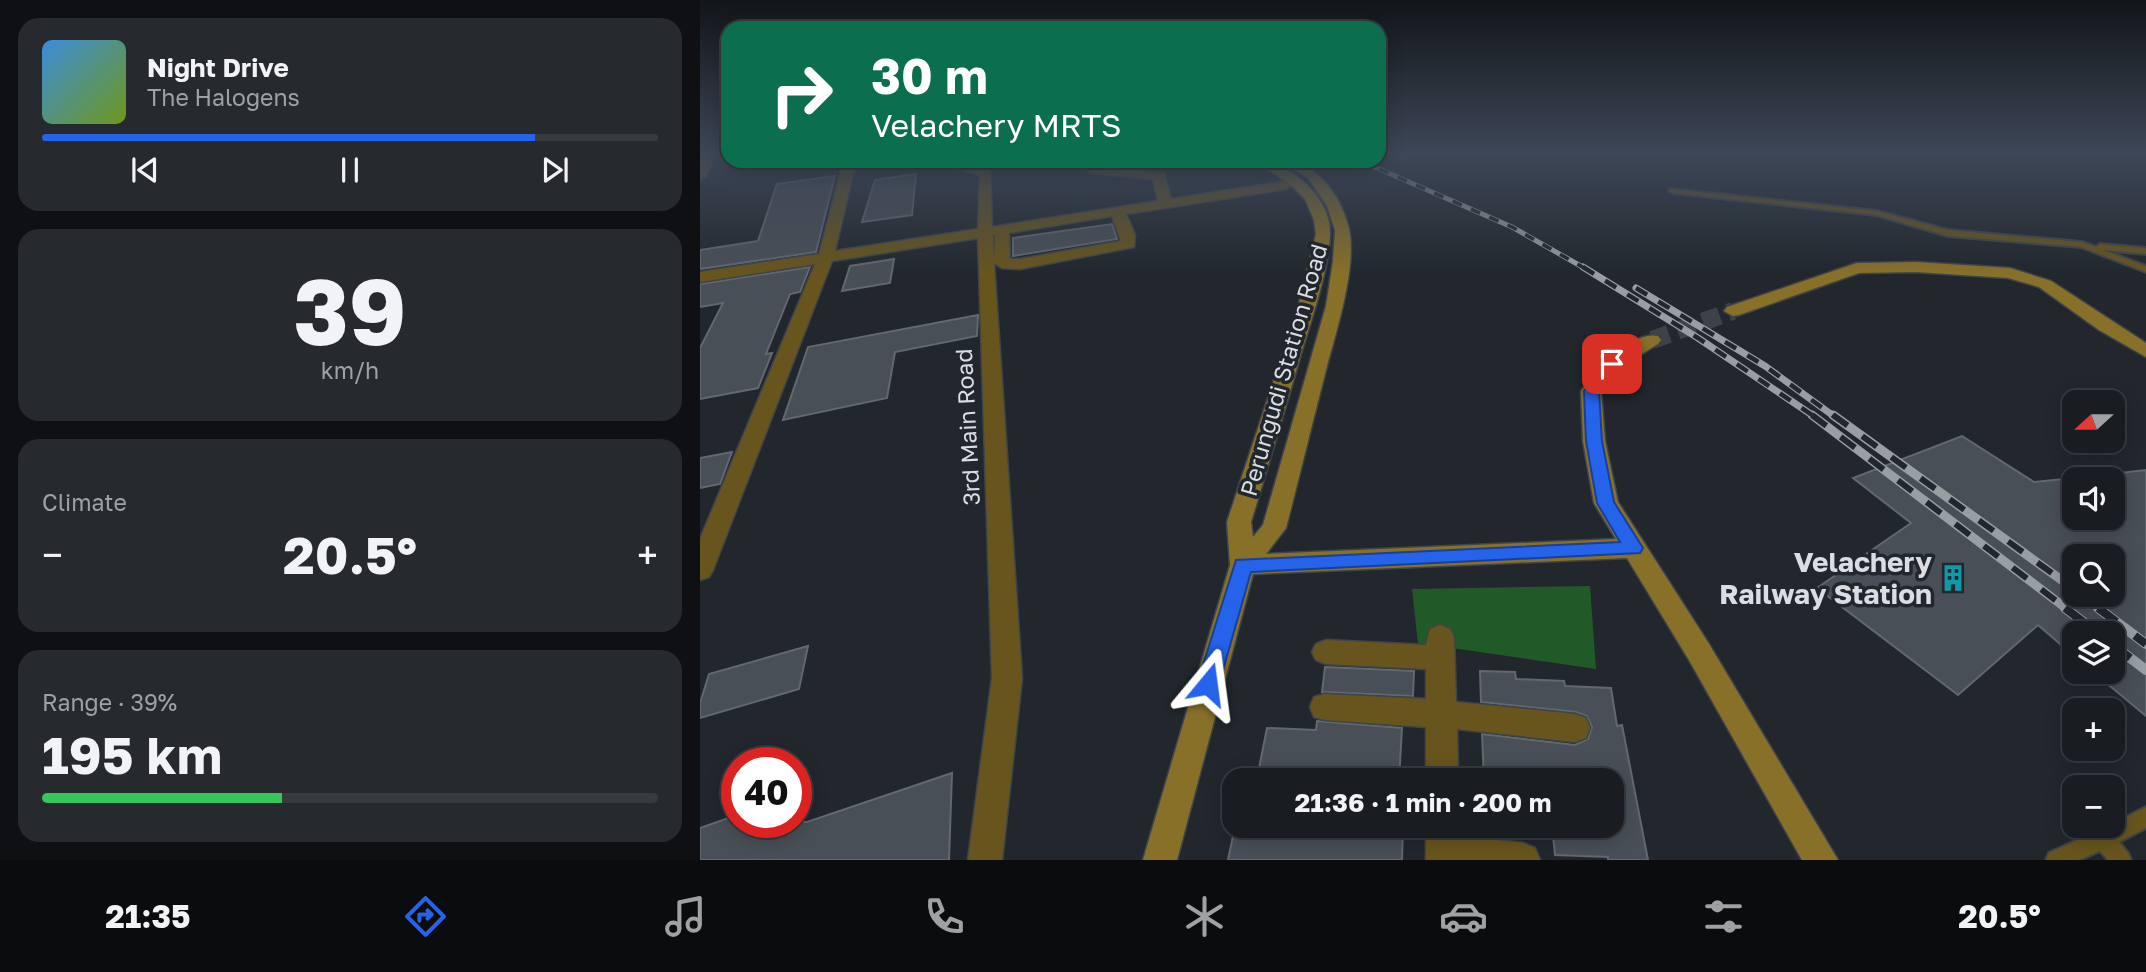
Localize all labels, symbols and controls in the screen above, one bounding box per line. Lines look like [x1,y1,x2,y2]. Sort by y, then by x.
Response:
text: 30 m [871,46,988,105]
icon: right [756,49,847,140]
text: Night Drive [147,52,289,83]
text: The Halogens [147,83,300,111]
text: Velachery MRTS [871,106,1121,144]
icon: previous [126,151,164,189]
icon: pause [331,151,369,189]
icon: next [536,151,574,189]
street label: Perungudi Station Road [1234,240,1332,499]
text: 39 [293,256,407,365]
pin [1582,334,1642,394]
icon: arrive [1593,345,1631,383]
street label: 3rd Main Road [949,348,985,506]
text: km/h [321,356,379,384]
north arrow [2062,390,2124,453]
map controls [2062,390,2125,838]
button: sound [2062,467,2125,530]
text: Climate [42,488,127,516]
text: 20.5° [283,523,417,585]
text: − [42,532,63,577]
text: + [637,532,658,577]
button: search [2062,544,2125,607]
place label: Velachery Railway Station [1719,545,1932,610]
building icon: Velachery Railway Station [1938,563,1968,593]
button: layers [2062,621,2125,684]
position arrow [1171,647,1245,721]
text: Range · 39% [42,688,177,716]
button: + [2062,698,2125,761]
text: 195 km [42,723,222,785]
speed limit sign: 40 [721,747,812,838]
button: − [2062,775,2125,838]
text: 21:36 · 1 min · 200 m [1295,787,1551,818]
icon: directions [401,892,450,941]
icon: music [661,892,710,941]
icon: phone [920,892,969,941]
icon: climate [1180,892,1229,941]
icon: car [1439,892,1488,941]
icon: filters [1699,892,1748,941]
text: 21:35 [105,897,191,935]
text: 20.5° [1958,897,2041,935]

